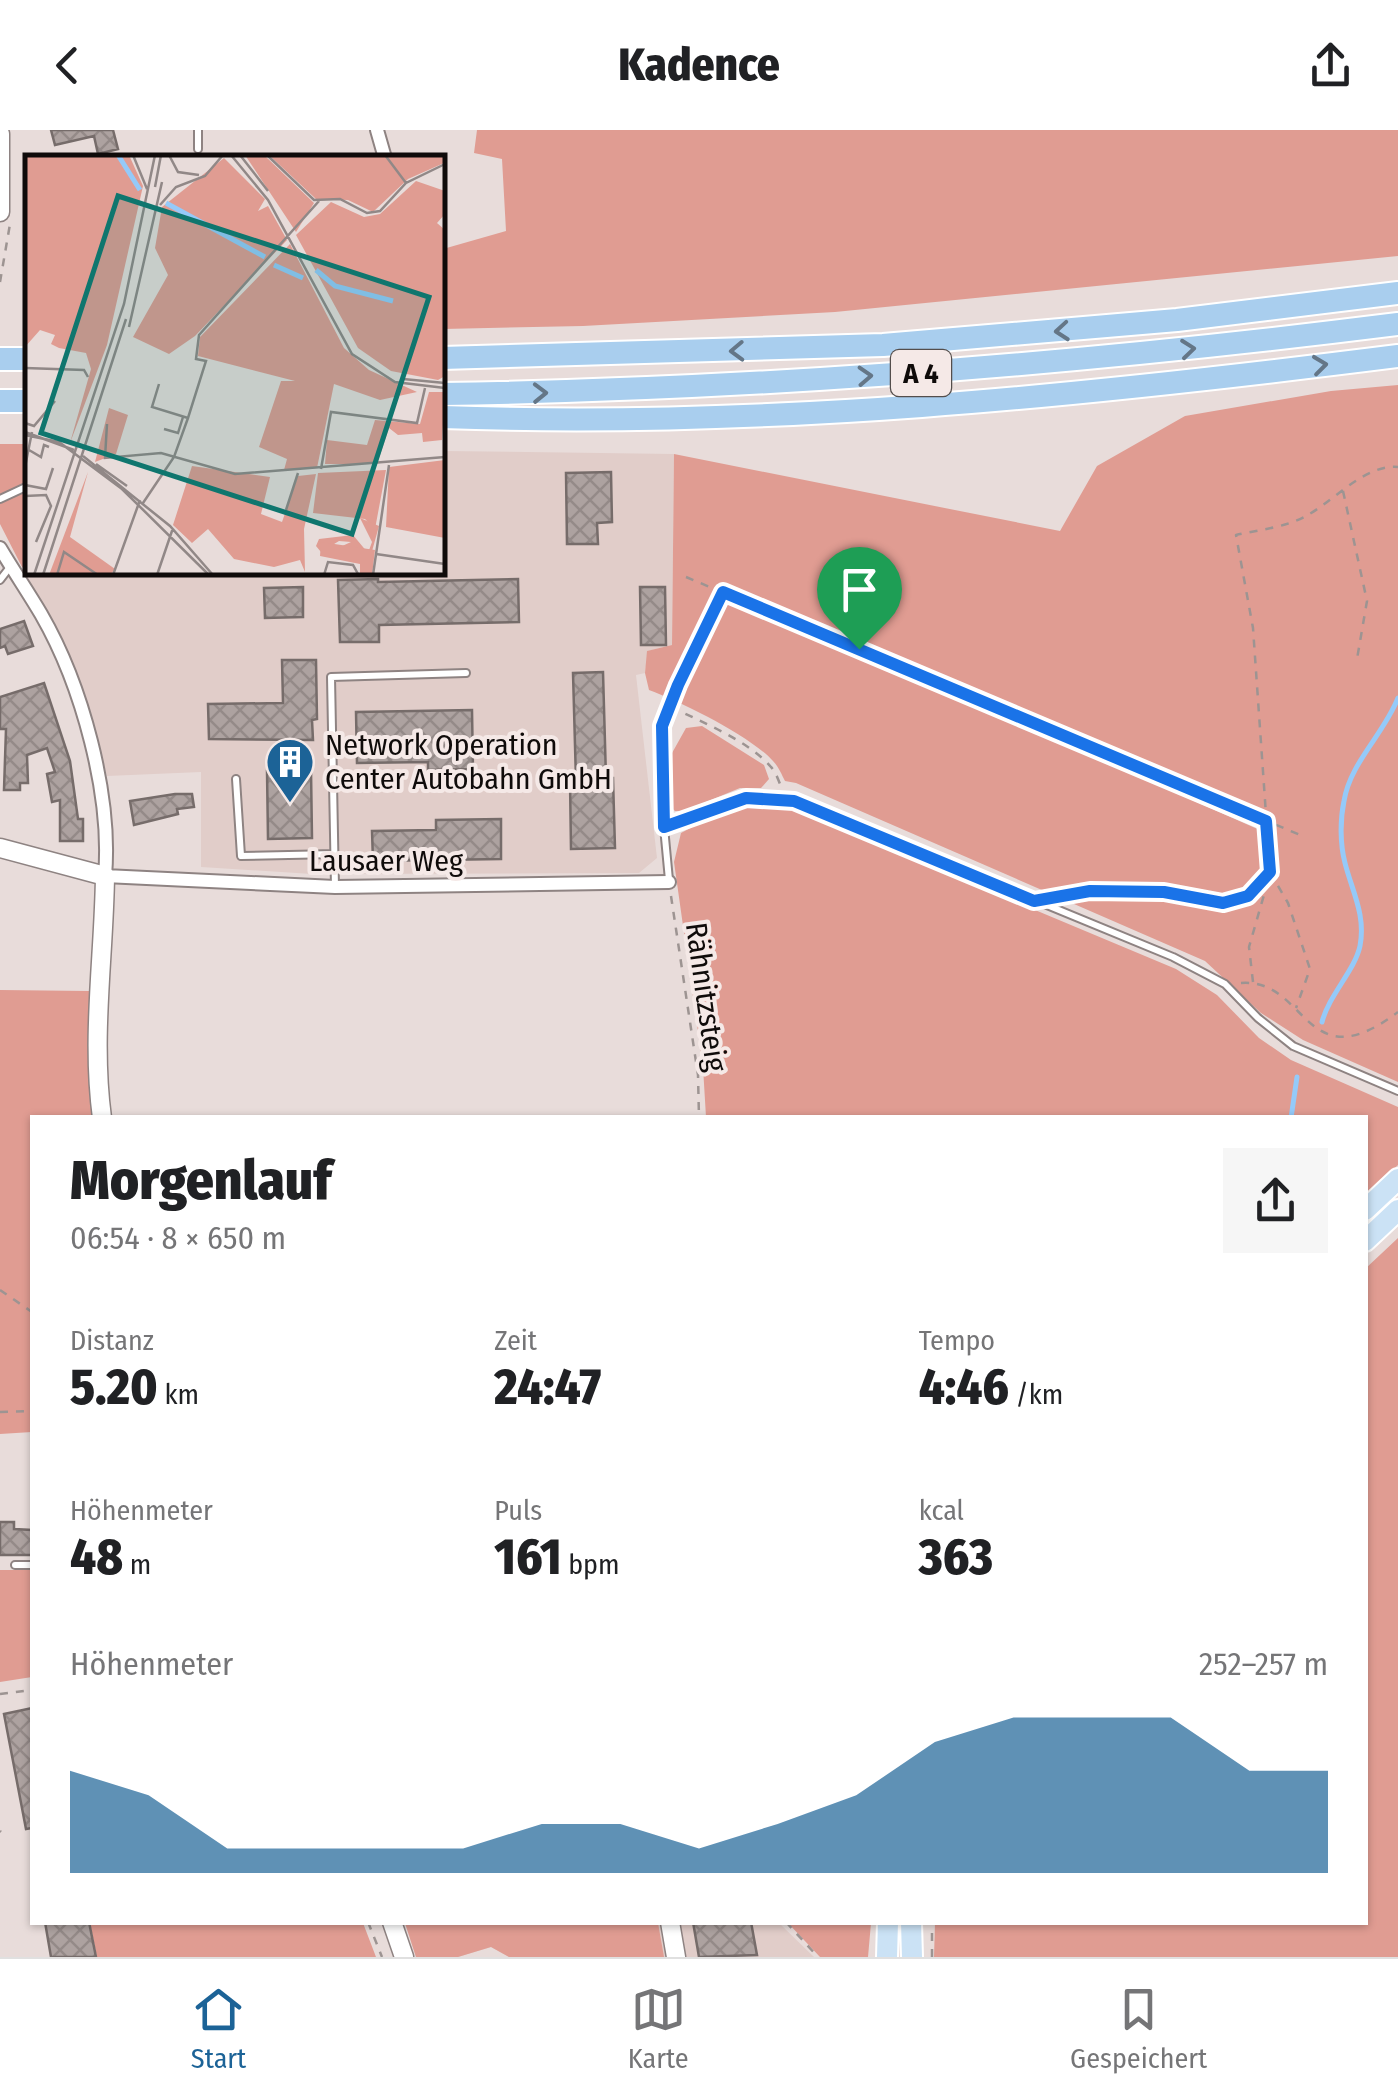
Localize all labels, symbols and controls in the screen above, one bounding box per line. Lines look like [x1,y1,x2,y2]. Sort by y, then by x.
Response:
icon: back [40,38,95,93]
text: Kadence [618,38,780,92]
icon: share [1303,38,1358,93]
inset map [25,155,445,575]
one-way arrow [1053,319,1069,341]
one-way arrow [1181,339,1197,360]
one-way arrow [729,340,744,362]
road number: A 4 [891,350,951,396]
one-way arrow [1313,355,1329,376]
one-way arrow [857,366,873,387]
one-way arrow [532,382,548,403]
pin [817,547,902,650]
icon: arrive [832,562,887,617]
place label: Network Operation Center Autobahn GmbH [325,727,612,797]
building icon: Network Operation Center Autobahn GmbH [264,736,316,804]
street label: Lausaer Weg [309,843,464,879]
street label: Rähnitzsteig [678,920,734,1075]
text: Morgenlauf [70,1148,332,1214]
button: share [1223,1148,1328,1253]
text: 06:54 · 8 × 650 m [70,1219,286,1257]
text: Distanz [70,1324,154,1357]
text: Zeit [494,1324,537,1357]
text: Tempo [919,1324,995,1357]
text: 5.20 [70,1357,158,1417]
text: 24:47 [494,1357,601,1417]
text: 4:46 [919,1357,1009,1417]
text: km [158,1378,199,1411]
text: /km [1009,1378,1063,1411]
text: Höhenmeter [70,1494,213,1527]
text: Puls [494,1494,542,1527]
text: kcal [919,1494,964,1527]
text: 48 [70,1527,123,1587]
text: 161 [494,1527,562,1587]
text: 363 [919,1527,993,1587]
text: m [123,1548,151,1581]
text: bpm [562,1548,619,1581]
text: Höhenmeter [70,1645,233,1683]
text: 252–257 m [1199,1645,1328,1683]
tab: Start [191,1982,246,2075]
tab: Karte [628,1982,689,2075]
tab: Gespeichert [1070,1982,1207,2075]

